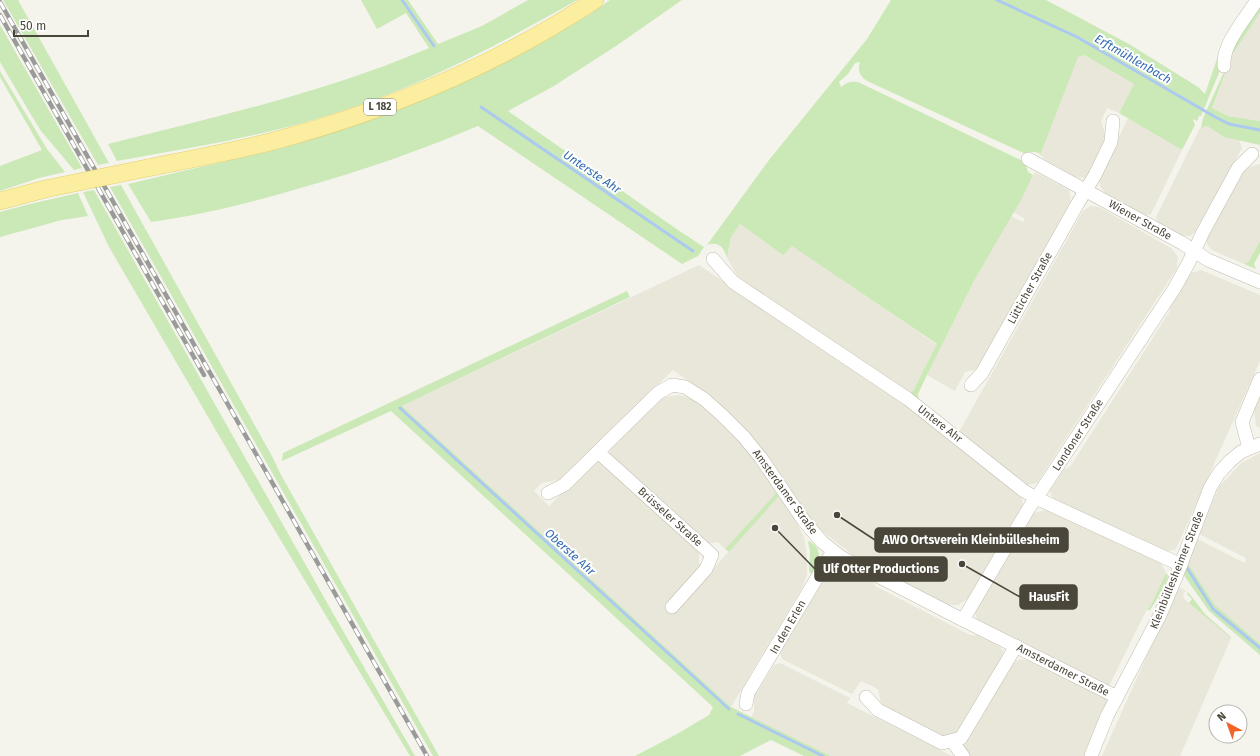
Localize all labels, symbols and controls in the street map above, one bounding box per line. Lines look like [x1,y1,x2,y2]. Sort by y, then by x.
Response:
scale bar [14,12,88,38]
text: 50 m [20,19,46,33]
water label: Erftmühlenbach [1092,31,1174,87]
road number: L 182 [364,99,396,115]
water label: Unterste Ahr [560,148,624,197]
street label: Wiener Straße [1106,197,1174,243]
street label: Lütticher Straße [1005,250,1055,326]
street label: Londoner Straße [1050,397,1106,473]
street label: Untere Ahr [915,402,966,446]
street label: Amsterdamer Straße [750,447,820,537]
street label: Brüsseler Straße [635,485,705,549]
street label: Kleinbüllesheimer Straße [1147,509,1207,631]
water label: Oberste Ahr [542,526,598,579]
callout: AWO Ortsverein Kleinbüllesheim [875,528,1068,552]
text: AWO Ortsverein Kleinbüllesheim [881,533,1060,547]
callout: Ulf Otter Productions [815,557,947,581]
text: Ulf Otter Productions [823,562,939,576]
callout: HausFit [1020,585,1077,609]
text: HausFit [1029,590,1070,604]
street label: In den Erlen [767,598,809,656]
street label: Amsterdamer Straße [1015,641,1111,699]
north arrow [1208,704,1248,744]
text: N [1215,710,1229,724]

